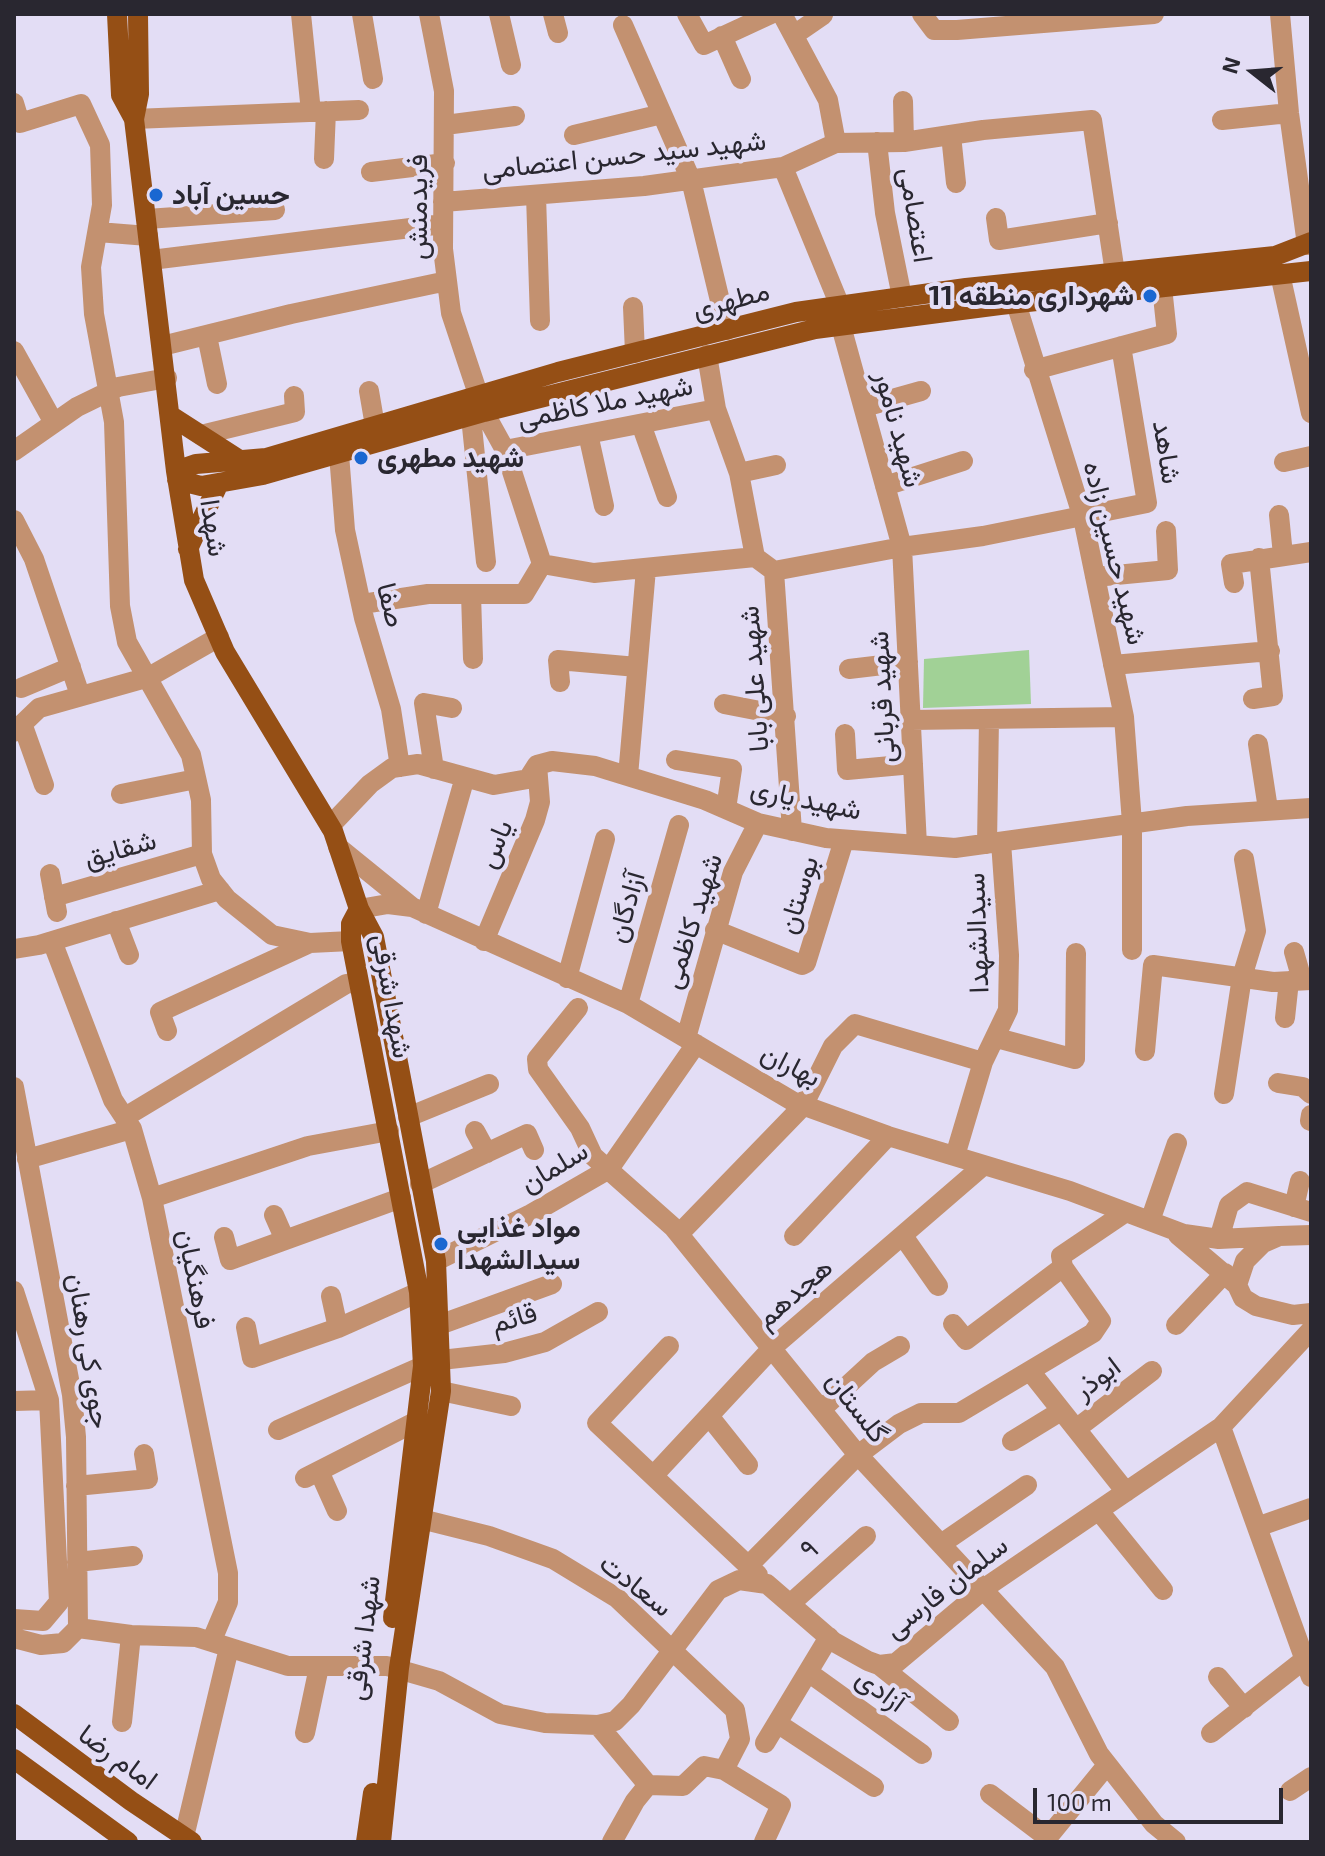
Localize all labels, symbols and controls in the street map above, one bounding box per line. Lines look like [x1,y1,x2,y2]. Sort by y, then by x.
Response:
north arrow [1213,32,1293,112]
text: N [1215,54,1245,76]
street label: شهید سید حسن اعتصامی [480,123,768,187]
street label: فریدمنش [401,154,435,260]
street label: اعتصامی [892,165,940,265]
place label: حسین آباد [172,178,290,212]
marker: حسین آباد [147,186,165,204]
street label: مطهری [689,274,773,326]
place label: شهرداری منطقه 11 [929,279,1134,313]
marker: شهرداری منطقه 11 [1141,287,1159,305]
street label: شهید نامور [867,367,931,491]
street label: شهید ملا کاظمی [514,369,696,435]
street label: شاهد [1145,418,1189,486]
place label: شهید مطهری [377,441,524,475]
marker: شهید مطهری [352,449,370,467]
street label: شهید حسین زاده [1076,458,1154,648]
street label: شهدا [193,497,235,559]
street label: صفا [369,579,413,631]
street label: شهید علی بابا [732,605,776,753]
street label: شهید قربانی [862,630,902,764]
street label: شهید یاری [747,771,865,827]
street label: یاس [470,815,520,873]
street label: شقایق [80,823,160,875]
street label: شهید کاظمی [654,849,730,993]
street label: بوستان [770,852,826,938]
street label: آزادگان [600,868,652,946]
street label: سیدالشهدا [958,872,996,994]
street label: شهدا شرقی [365,931,419,1061]
street label: بهاران [755,1036,827,1094]
street label: سلمان [514,1134,594,1200]
place label: مواد غذایی سیدالشهدا [457,1211,581,1277]
street label: فرهنگیان [170,1226,222,1332]
marker: مواد غذایی سیدالشهدا [432,1235,450,1253]
street label: هجدهم [749,1251,839,1335]
street label: جوی کی رهنان [60,1271,118,1431]
street label: قائم [487,1295,541,1341]
street label: ابوذر [1067,1349,1127,1407]
street label: گلستان [819,1364,895,1450]
street label: سلمان فارسی [878,1528,1014,1646]
street label: ۹ [793,1532,825,1566]
street label: سعادت [593,1546,679,1624]
street label: شهدا شرقی [339,1574,387,1702]
street label: آزادی [849,1661,913,1719]
street label: امام رضا [72,1717,164,1797]
scale bar [1037,1772,1287,1822]
text: 100 m [1047,1787,1112,1816]

